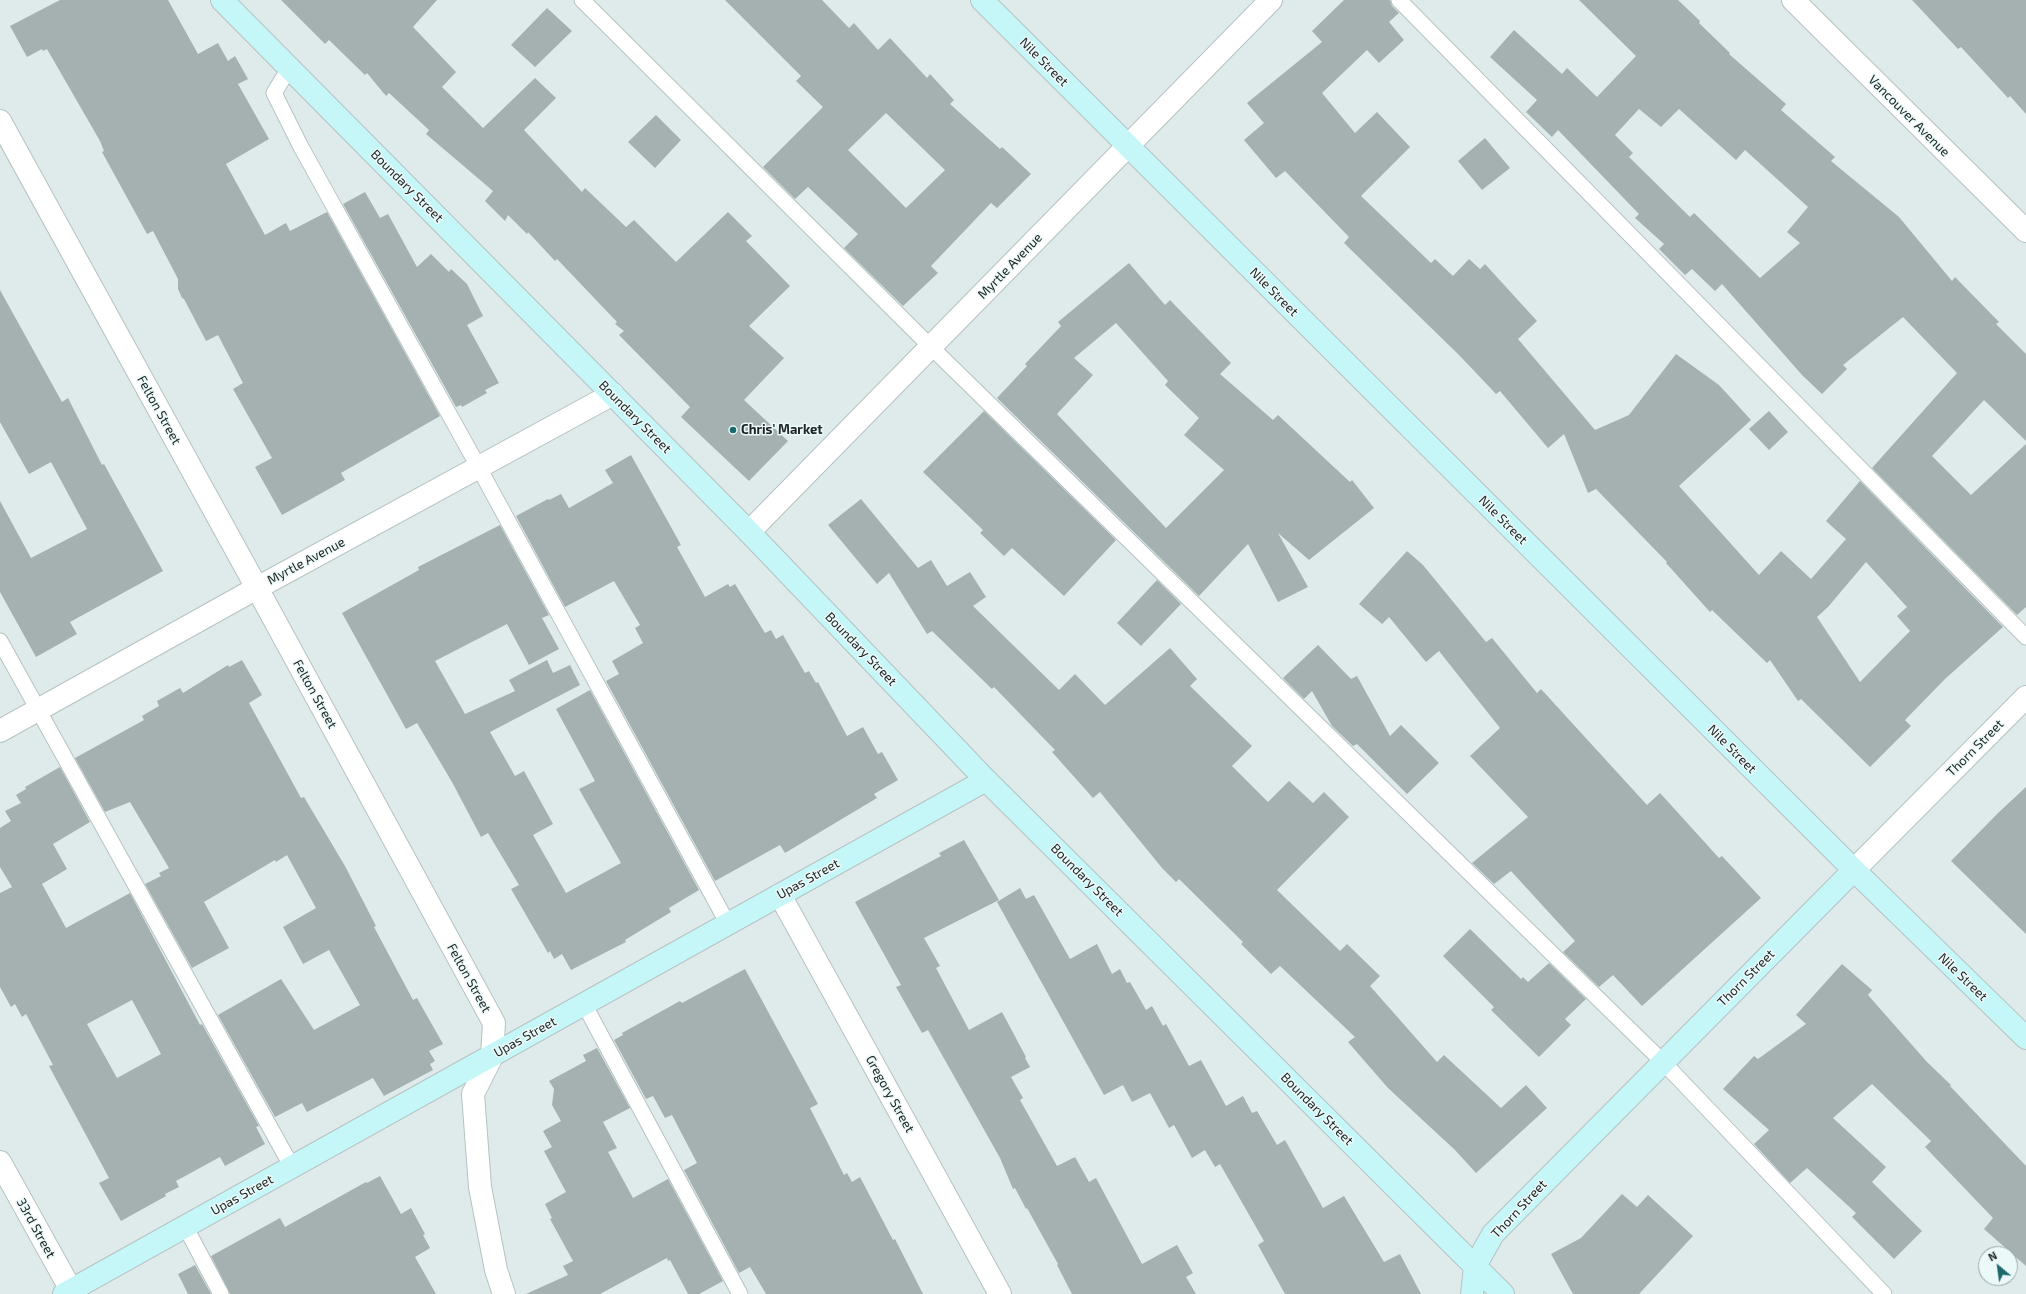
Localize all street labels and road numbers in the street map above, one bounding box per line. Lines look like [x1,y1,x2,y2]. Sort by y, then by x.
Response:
street label: Nile Street [1016,34,1072,90]
street label: Vancouver Avenue [1865,72,1953,160]
street label: Boundary Street [368,147,446,225]
street label: Myrtle Avenue [975,230,1045,302]
street label: Nile Street [1246,264,1302,320]
street label: Felton Street [134,373,184,447]
street label: Boundary Street [596,378,674,456]
street label: Nile Street [1475,492,1531,548]
street label: Myrtle Avenue [264,534,348,588]
street label: Boundary Street [822,609,900,689]
street label: Felton Street [290,657,340,731]
street label: Thorn Street [1943,716,2007,780]
street label: Nile Street [1704,721,1760,777]
street label: Boundary Street [1048,841,1126,919]
street label: Upas Street [774,855,842,903]
street label: Felton Street [444,941,494,1015]
street label: Thorn Street [1714,946,1778,1010]
street label: Nile Street [1935,950,1991,1004]
street label: Upas Street [491,1013,559,1061]
street label: Gregory Street [862,1053,918,1135]
street label: Boundary Street [1278,1070,1356,1148]
street label: Upas Street [208,1171,276,1219]
street label: Thorn Street [1488,1177,1550,1241]
street label: 33rd Street [13,1195,59,1261]

